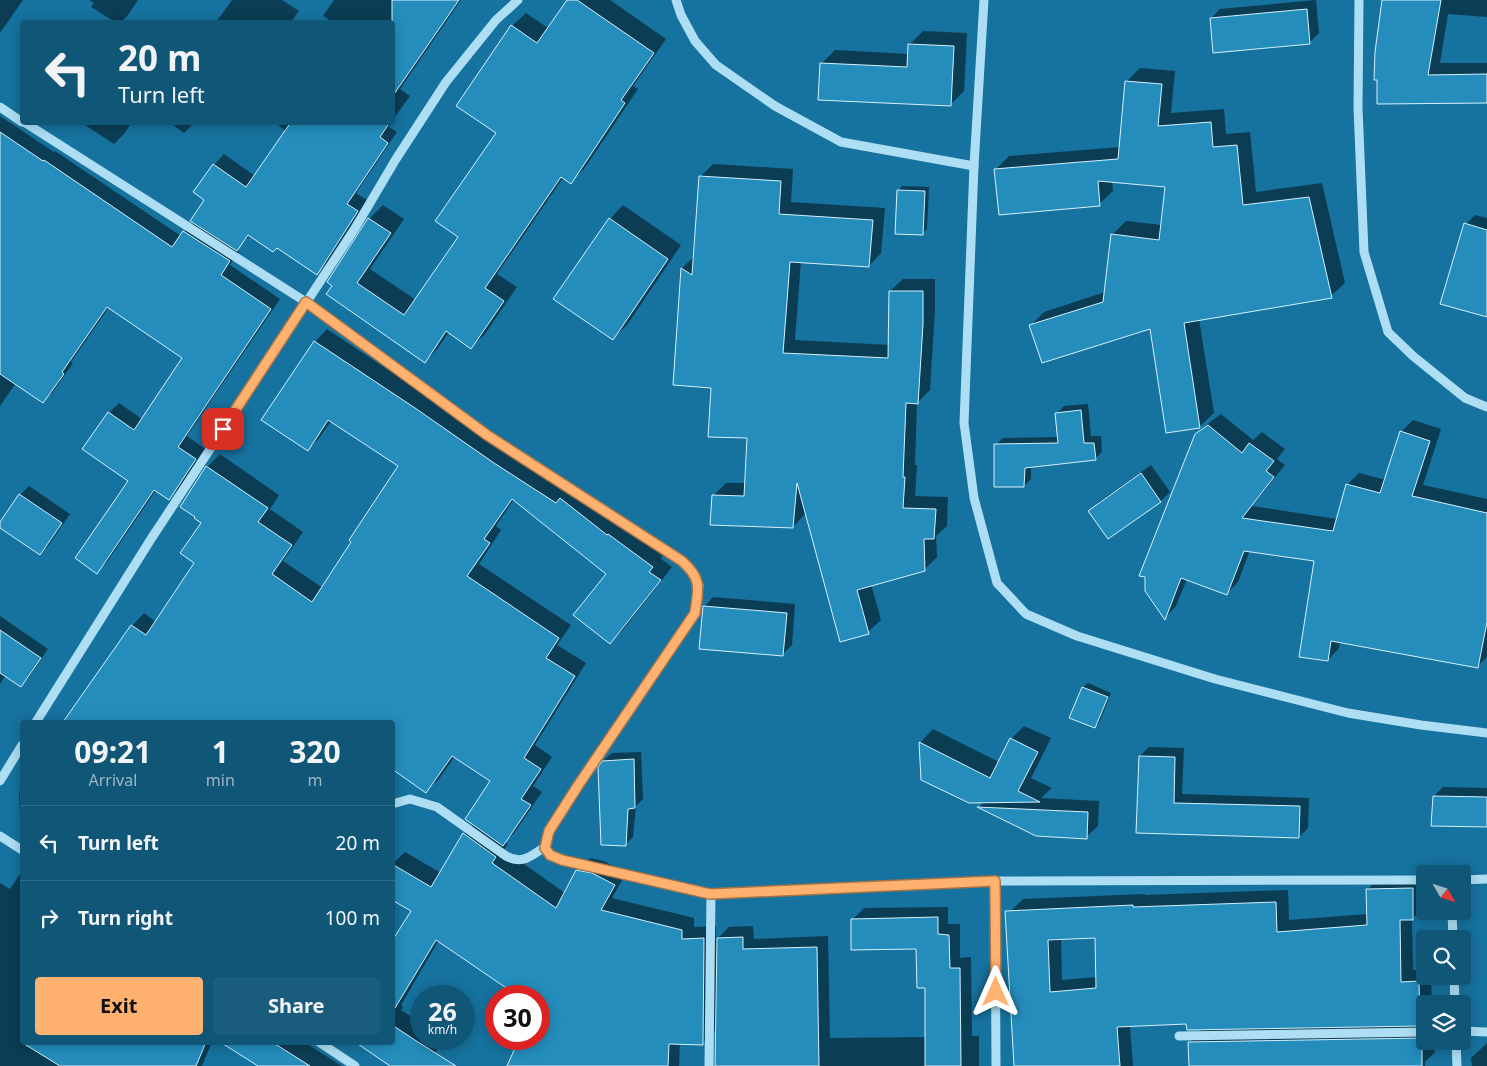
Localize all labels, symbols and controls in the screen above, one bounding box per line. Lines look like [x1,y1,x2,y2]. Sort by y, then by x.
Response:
text: 20 m [118,34,201,81]
icon: left [35,40,100,105]
text: Turn left [118,79,205,109]
pin [202,408,244,450]
icon: arrive [209,415,237,443]
text: 09:21 [74,731,151,772]
text: 1 [212,731,229,772]
text: 320 [289,731,341,772]
text: Arrival [88,769,137,791]
text: min [206,769,235,791]
text: m [307,769,322,791]
icon: left [35,829,63,857]
text: Turn left [78,830,159,856]
text: 20 m [336,830,380,856]
north arrow [1416,865,1471,920]
map controls [1416,865,1471,1050]
icon: right [35,904,63,932]
text: Turn right [78,905,173,931]
text: 100 m [325,905,380,931]
button: search [1416,930,1471,985]
position arrow [969,965,1021,1017]
button: Exit [35,977,203,1035]
button: Share [213,977,380,1035]
speed limit sign: 30 [485,985,550,1050]
text: 26 [428,994,457,1028]
button: layers [1416,995,1471,1050]
text: km/h [428,1021,457,1038]

